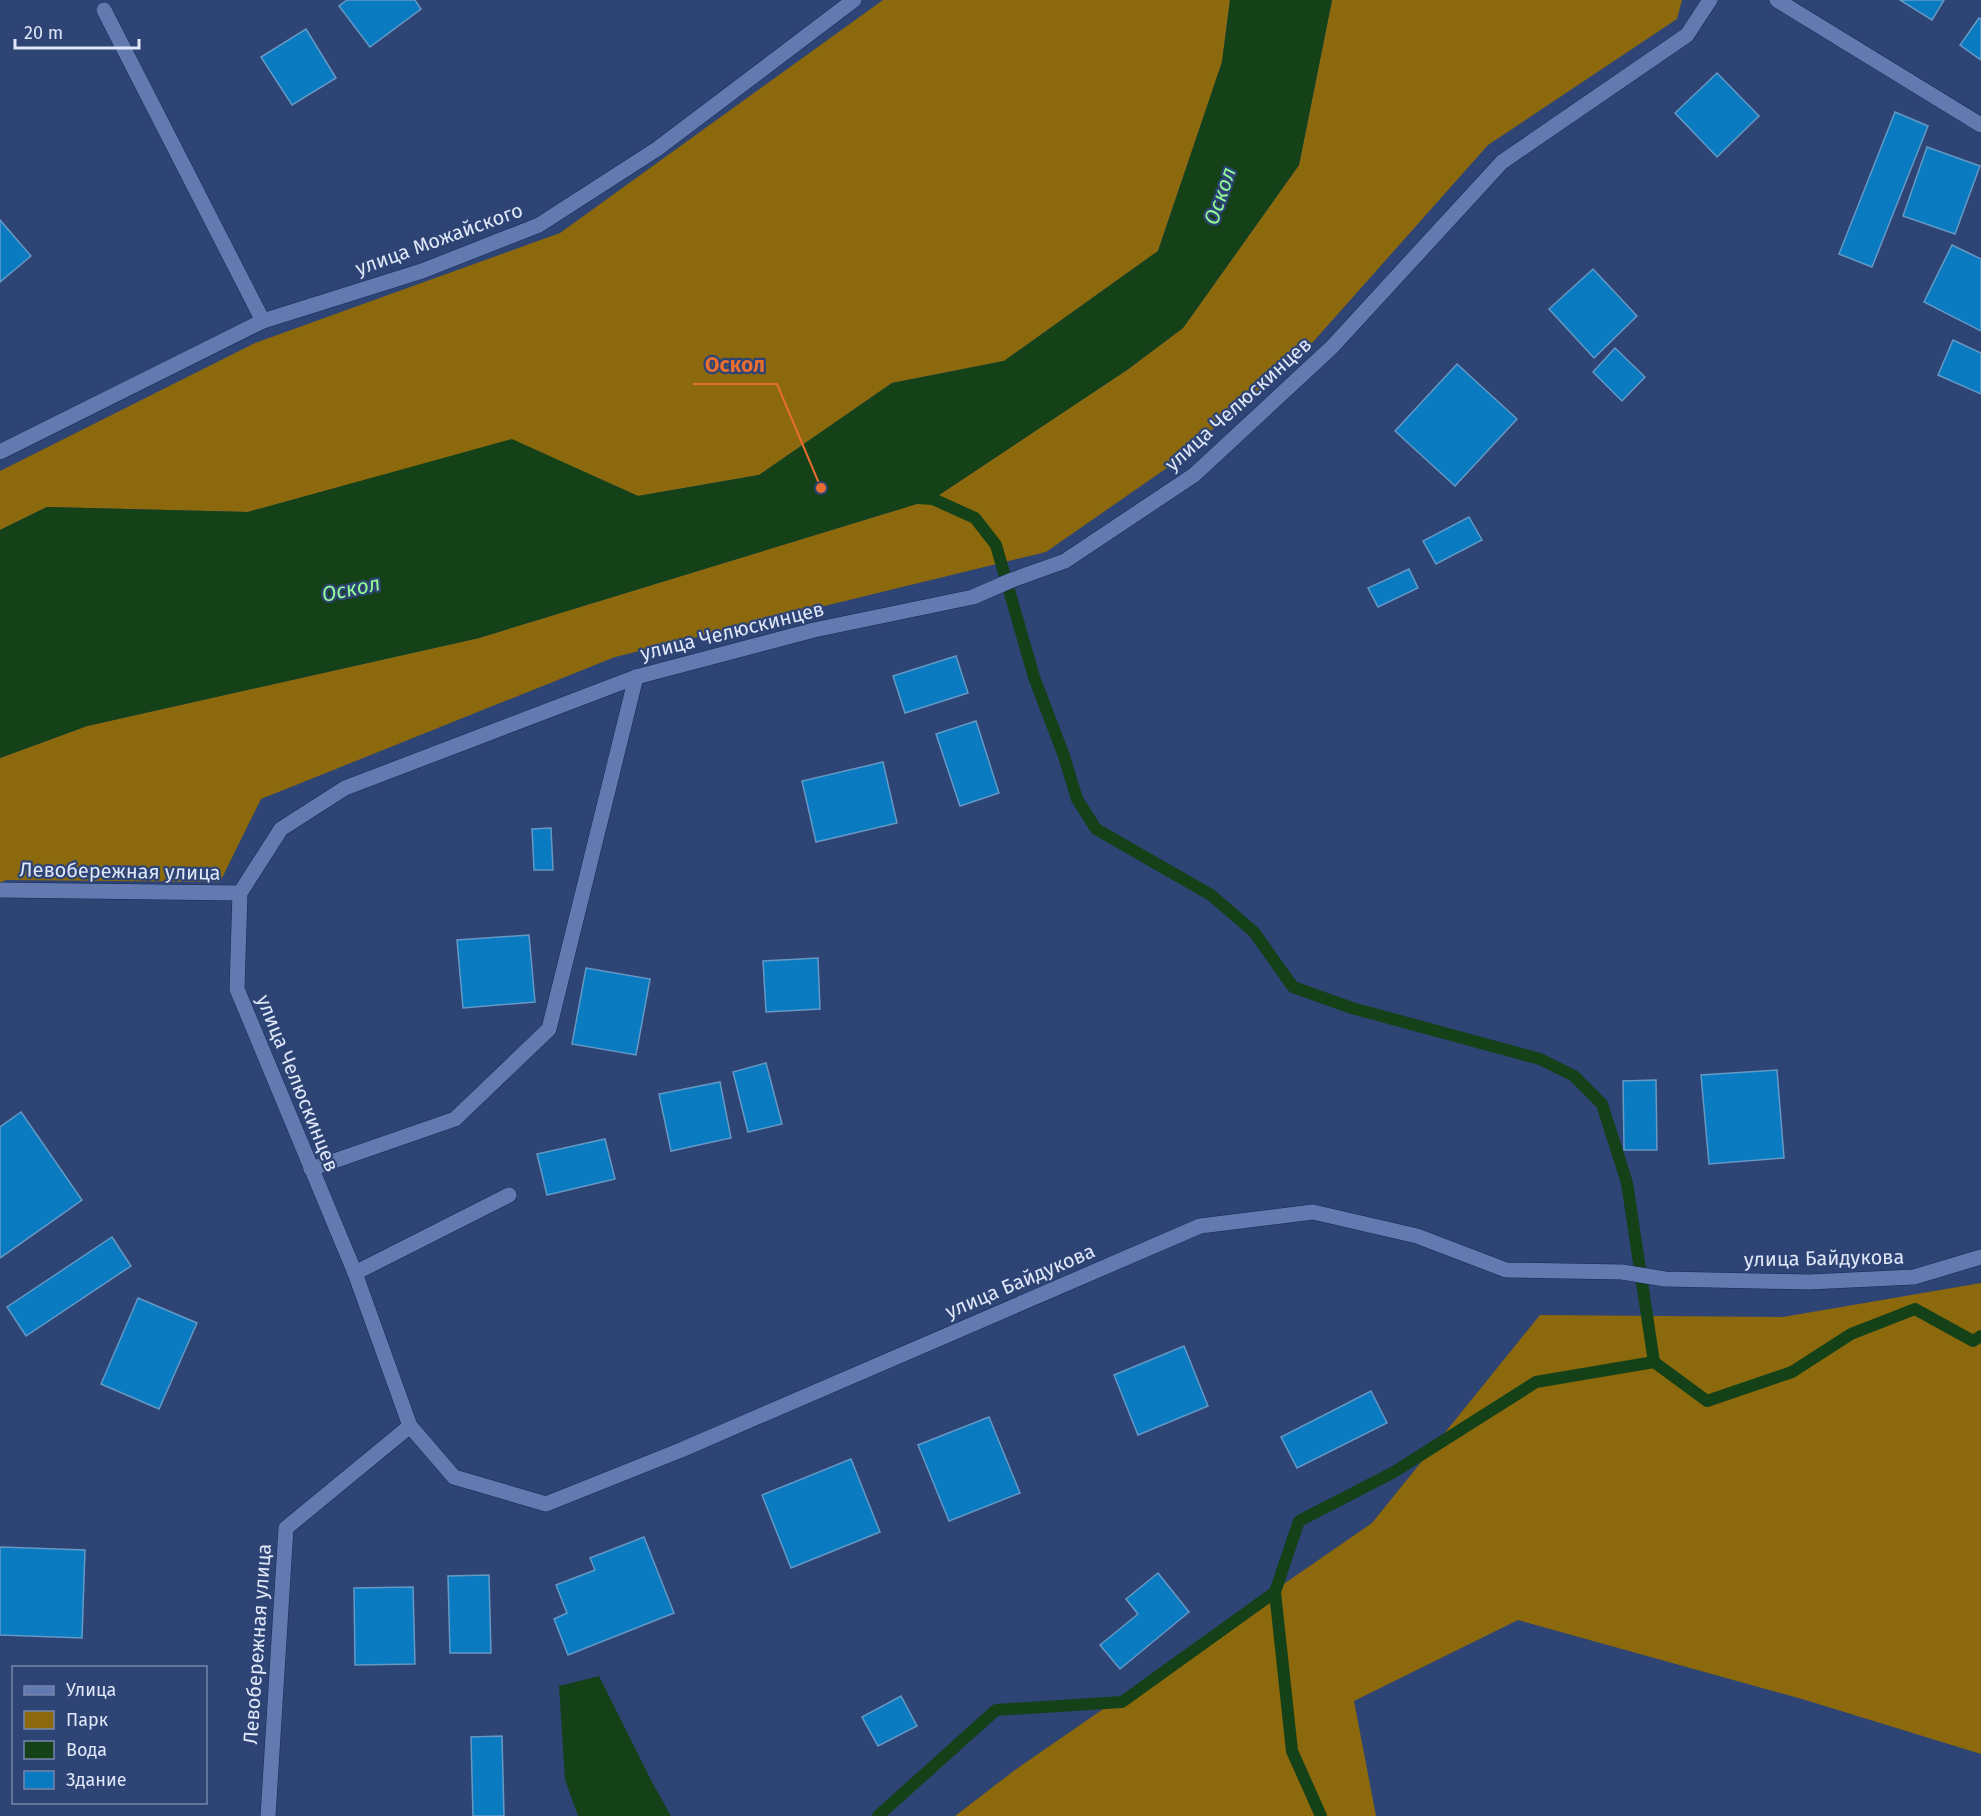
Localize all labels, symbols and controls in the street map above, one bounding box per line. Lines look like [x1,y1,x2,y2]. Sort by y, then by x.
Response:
scale bar [15,12,140,50]
text: 20 m [24,22,63,44]
water label: Оскол [1198,164,1242,228]
street label: улица Можайского [352,198,526,280]
street label: улица Челюскинцев [1160,332,1316,476]
callout: Оскол [693,345,777,384]
text: Оскол [705,352,765,378]
water label: Оскол [319,570,383,608]
street label: улица Челюскинцев [638,597,826,665]
street label: Левобережная улица [19,857,221,885]
street label: улица Челюскинцев [252,991,344,1175]
street label: улица Байдукова [942,1239,1098,1323]
street label: улица Байдукова [1744,1245,1904,1271]
street label: Левобережная улица [238,1543,276,1745]
legend [12,1666,207,1804]
text: Улица [66,1679,116,1701]
text: Парк [66,1709,109,1731]
text: Вода [66,1739,107,1761]
text: Здание [66,1769,127,1791]

